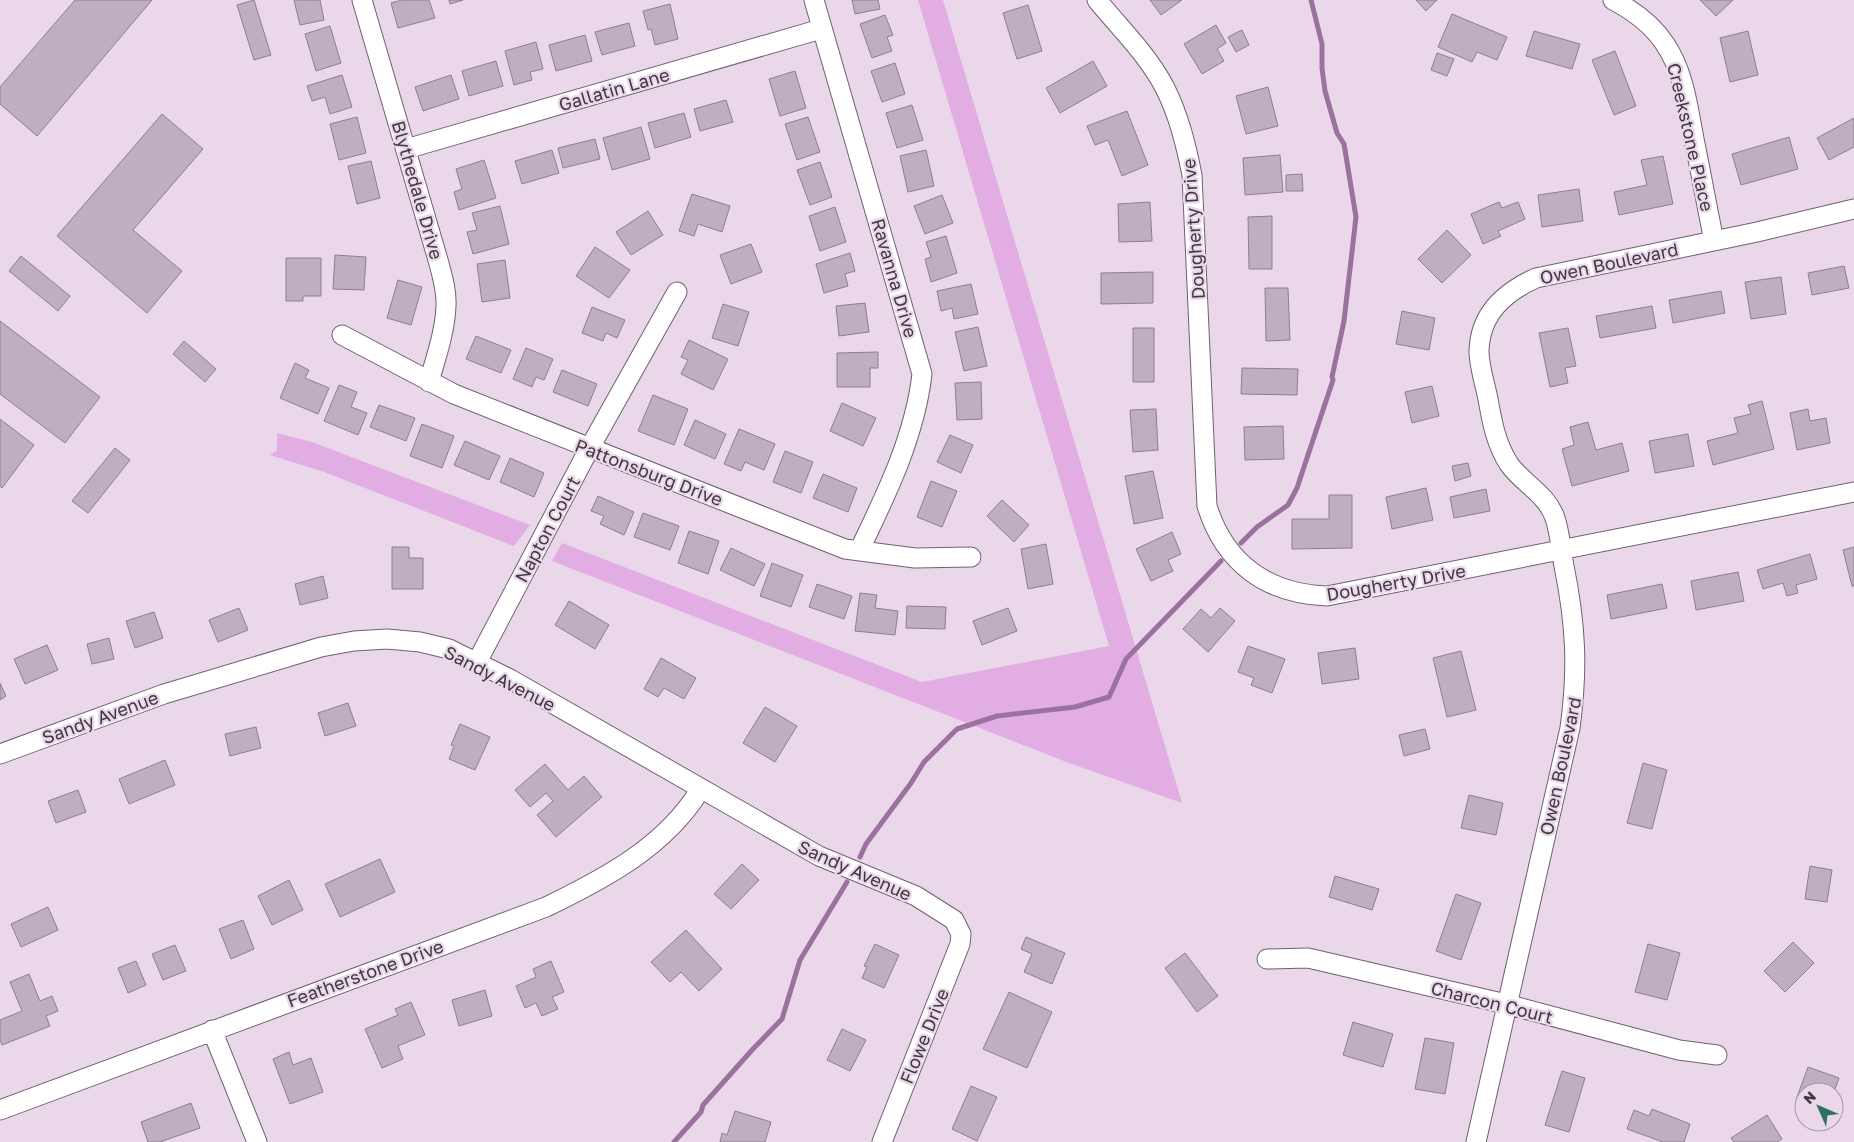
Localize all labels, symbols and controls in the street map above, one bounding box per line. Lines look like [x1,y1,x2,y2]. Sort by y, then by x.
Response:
street label: Creekstone Place [1663,61,1719,213]
street label: Gallatin Lane [556,63,672,115]
street label: Blythedale Drive [388,118,448,262]
street label: Dougherty Drive [1177,158,1209,300]
street label: Ravanna Drive [867,216,923,340]
street label: Owen Boulevard [1538,238,1680,288]
street label: Pattonsburg Drive [572,434,726,510]
street label: Napton Court [510,472,584,586]
street label: Dougherty Drive [1325,559,1467,605]
street label: Sandy Avenue [441,641,559,715]
street label: Sandy Avenue [39,686,161,748]
street label: Owen Boulevard [1535,695,1585,837]
street label: Sandy Avenue [795,835,915,905]
street label: Featherstone Drive [284,934,446,1012]
street label: Charcon Court [1429,976,1555,1028]
street label: Flowe Drive [895,985,953,1087]
north arrow [1794,1082,1844,1132]
text: N [1800,1088,1819,1107]

